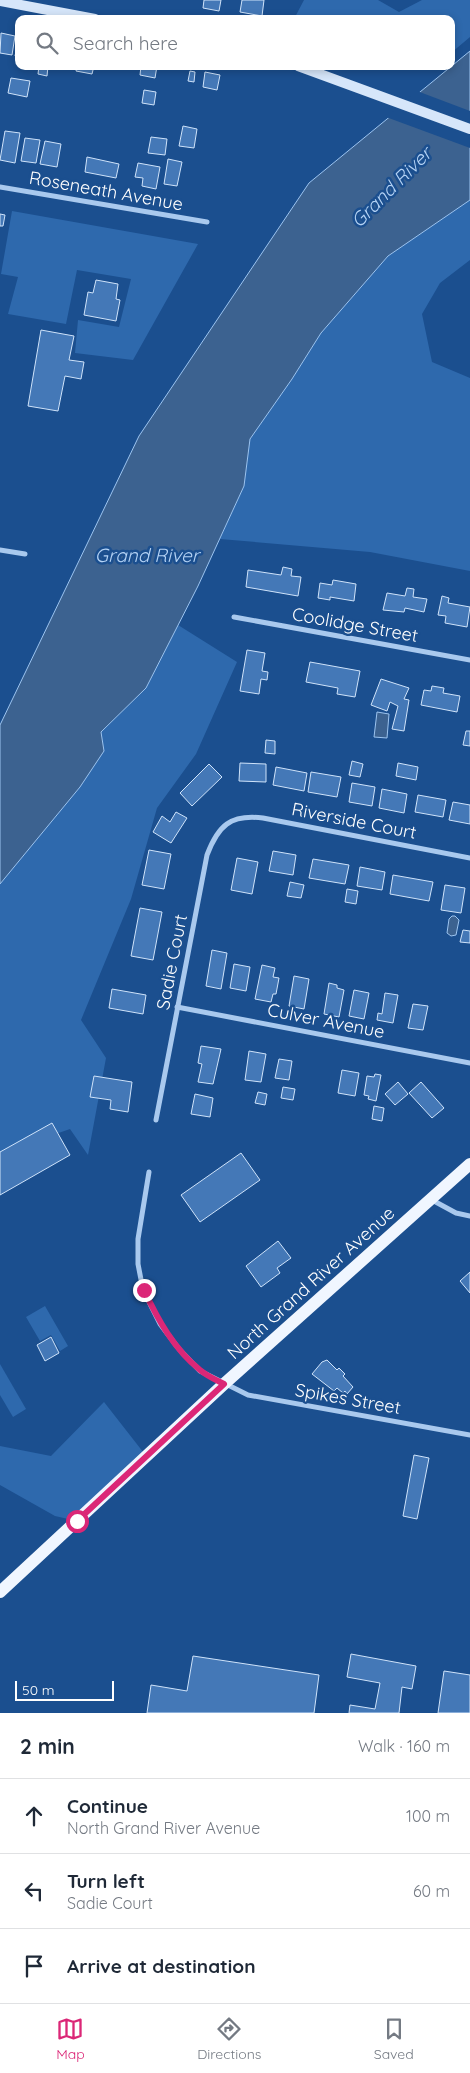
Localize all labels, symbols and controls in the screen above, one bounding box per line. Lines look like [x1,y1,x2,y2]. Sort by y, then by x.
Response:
search box [15,15,455,70]
icon: search [33,29,61,57]
text: Search here [73,31,178,55]
water label: Grand River [346,140,438,232]
street label: Roseneath Avenue [27,166,185,215]
water label: Grand River [95,543,202,567]
street label: Coolidge Street [290,602,420,647]
street label: Riverside Court [290,797,418,844]
street label: Sadie Court [151,912,192,1012]
street label: Culver Avenue [266,998,387,1043]
street label: North Grand River Avenue [222,1201,399,1364]
route end [133,1279,156,1302]
street label: Spikes Street [293,1378,403,1419]
route start [66,1510,89,1533]
scale bar [15,1678,114,1701]
text: 50 m [22,1681,55,1699]
text: 2 min [20,1733,75,1759]
text: Walk · 160 m [358,1736,450,1756]
text: Continue [67,1794,148,1818]
icon: ahead [20,1802,48,1830]
text: 100 m [406,1806,450,1826]
text: North Grand River Avenue [67,1818,260,1838]
text: Turn left [67,1869,145,1893]
icon: left [20,1877,48,1905]
text: 60 m [413,1881,450,1901]
text: Sadie Court [67,1893,153,1913]
icon: arrive [20,1952,48,1980]
text: Arrive at destination [67,1954,256,1978]
tab: Map [56,2015,85,2063]
tab: Directions [197,2015,261,2063]
tab: Saved [374,2015,414,2063]

